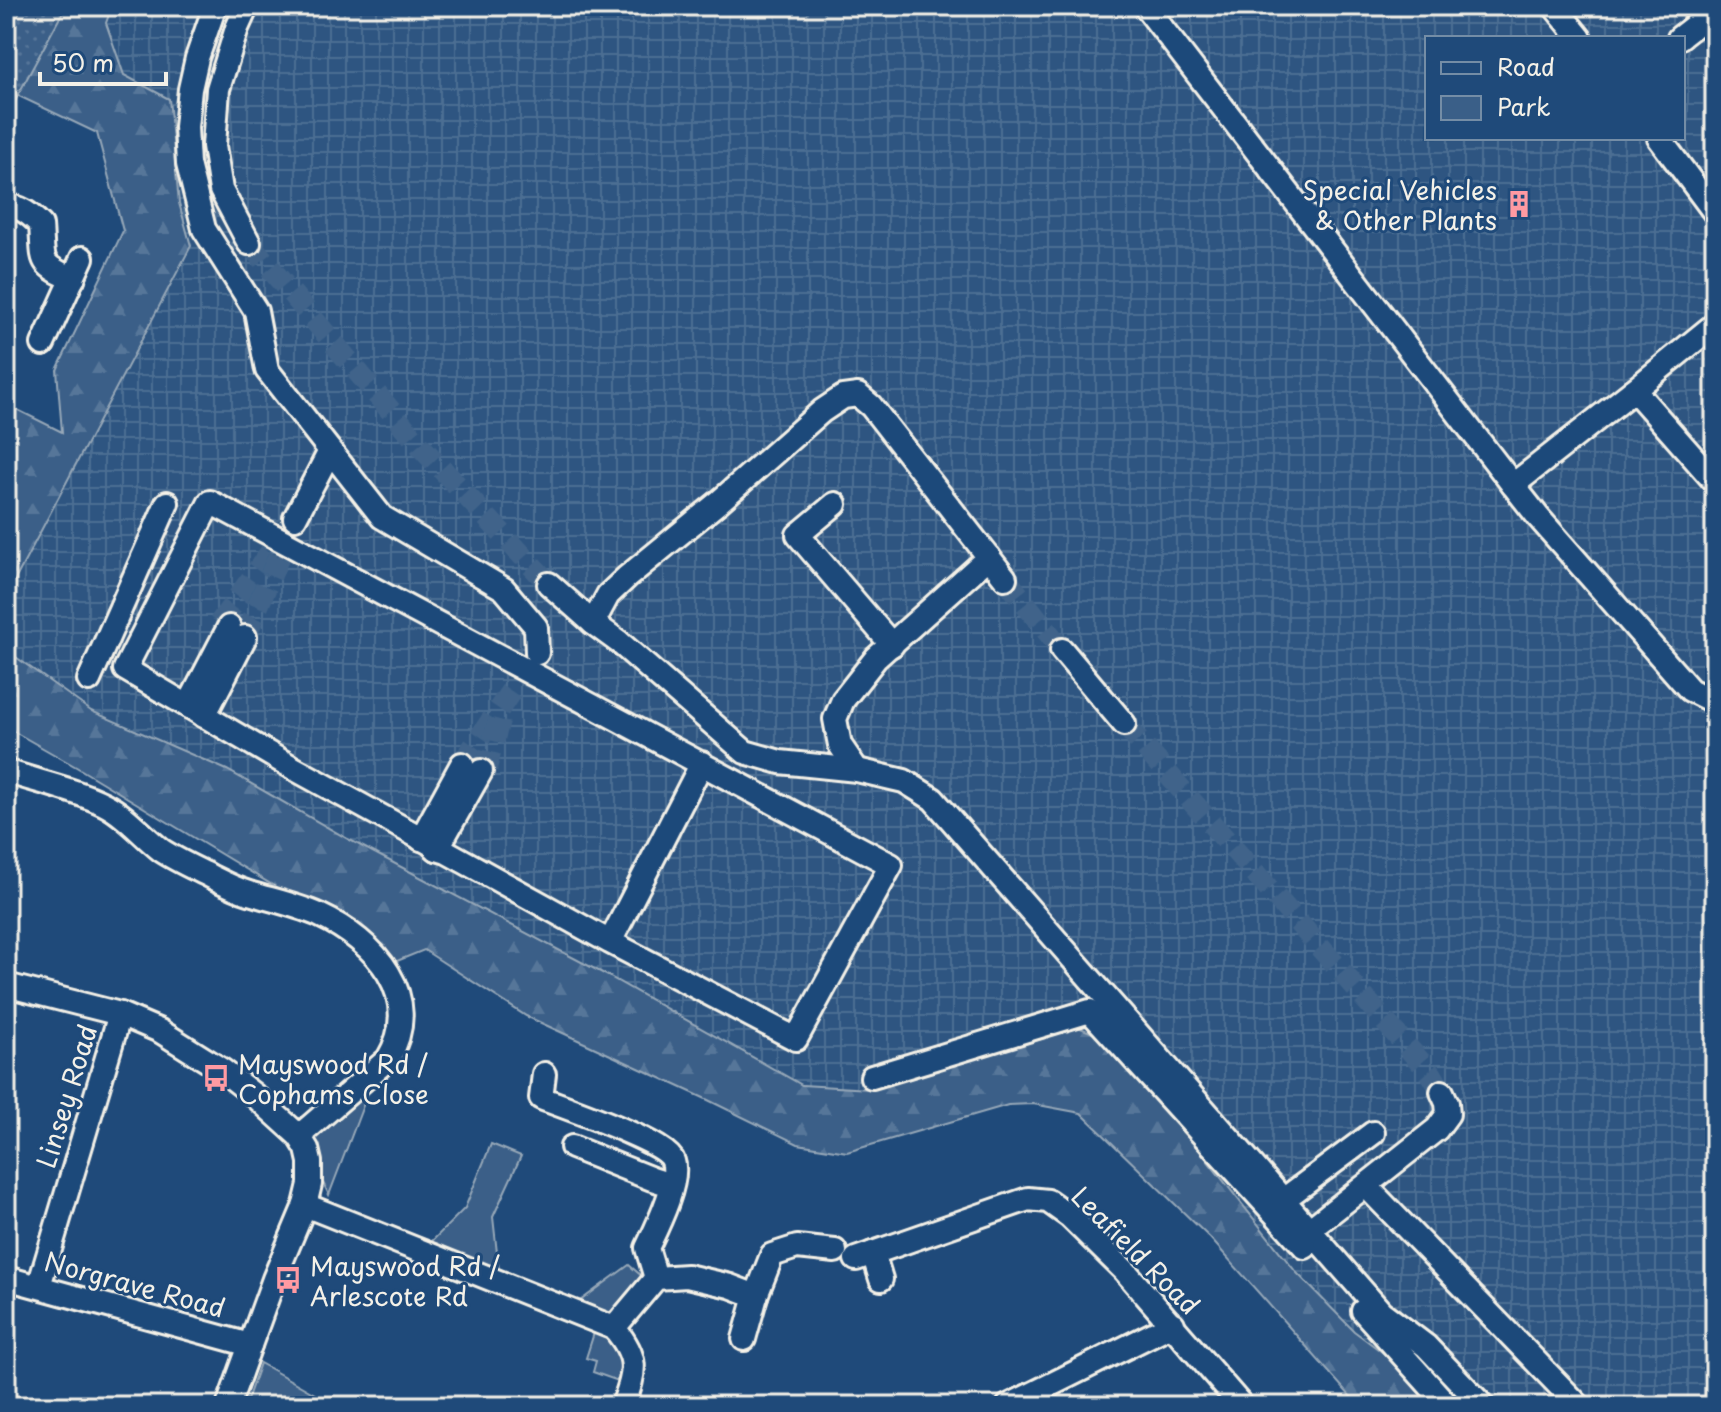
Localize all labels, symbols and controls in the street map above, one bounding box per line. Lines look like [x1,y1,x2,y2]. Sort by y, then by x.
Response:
scale bar [40,36,166,86]
legend [1425,36,1685,140]
text: 50 m [52,44,114,80]
text: Road [1497,48,1555,84]
text: Park [1497,88,1551,124]
place label: Special Vehicles & Other Plants [1303,170,1497,239]
building icon: Special Vehicles & Other Plants [1504,189,1534,219]
street label: Linsey Road [26,1019,106,1173]
place label: Mayswood Rd / Cophams Close [238,1044,429,1113]
bus stop icon: Mayswood Rd / Cophams Close [201,1063,231,1093]
street label: Leafield Road [1063,1177,1209,1323]
street label: Norgrave Road [40,1241,230,1327]
place label: Mayswood Rd / Arlescote Rd [310,1246,500,1315]
bus stop icon: Mayswood Rd / Arlescote Rd [273,1265,303,1295]

